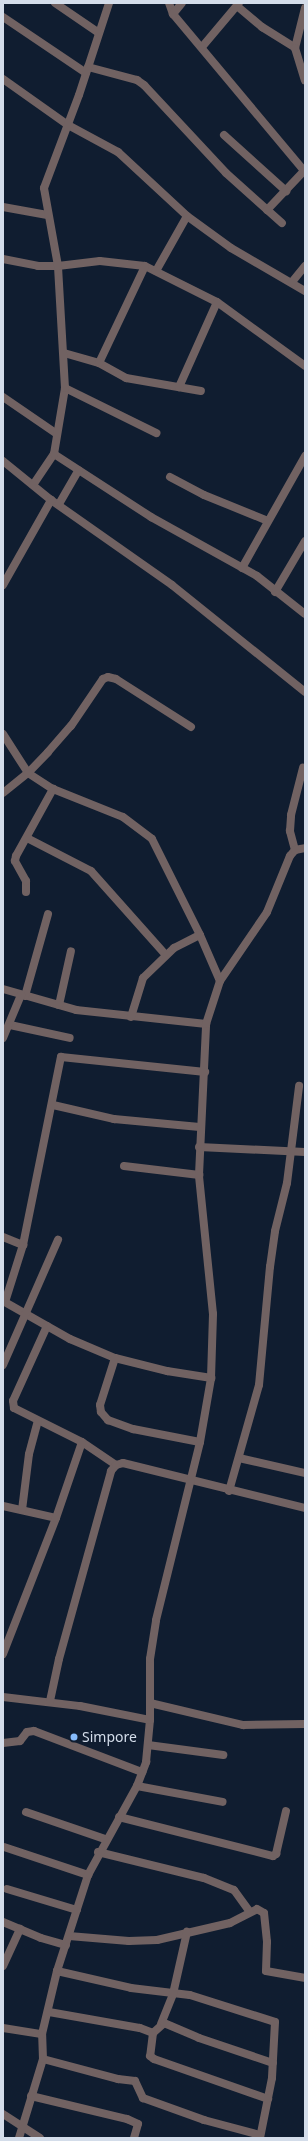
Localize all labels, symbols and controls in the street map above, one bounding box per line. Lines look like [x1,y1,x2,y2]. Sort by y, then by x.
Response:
place label: Simpore [82,1729,137,1745]
marker: Simpore [69,1732,79,1742]

